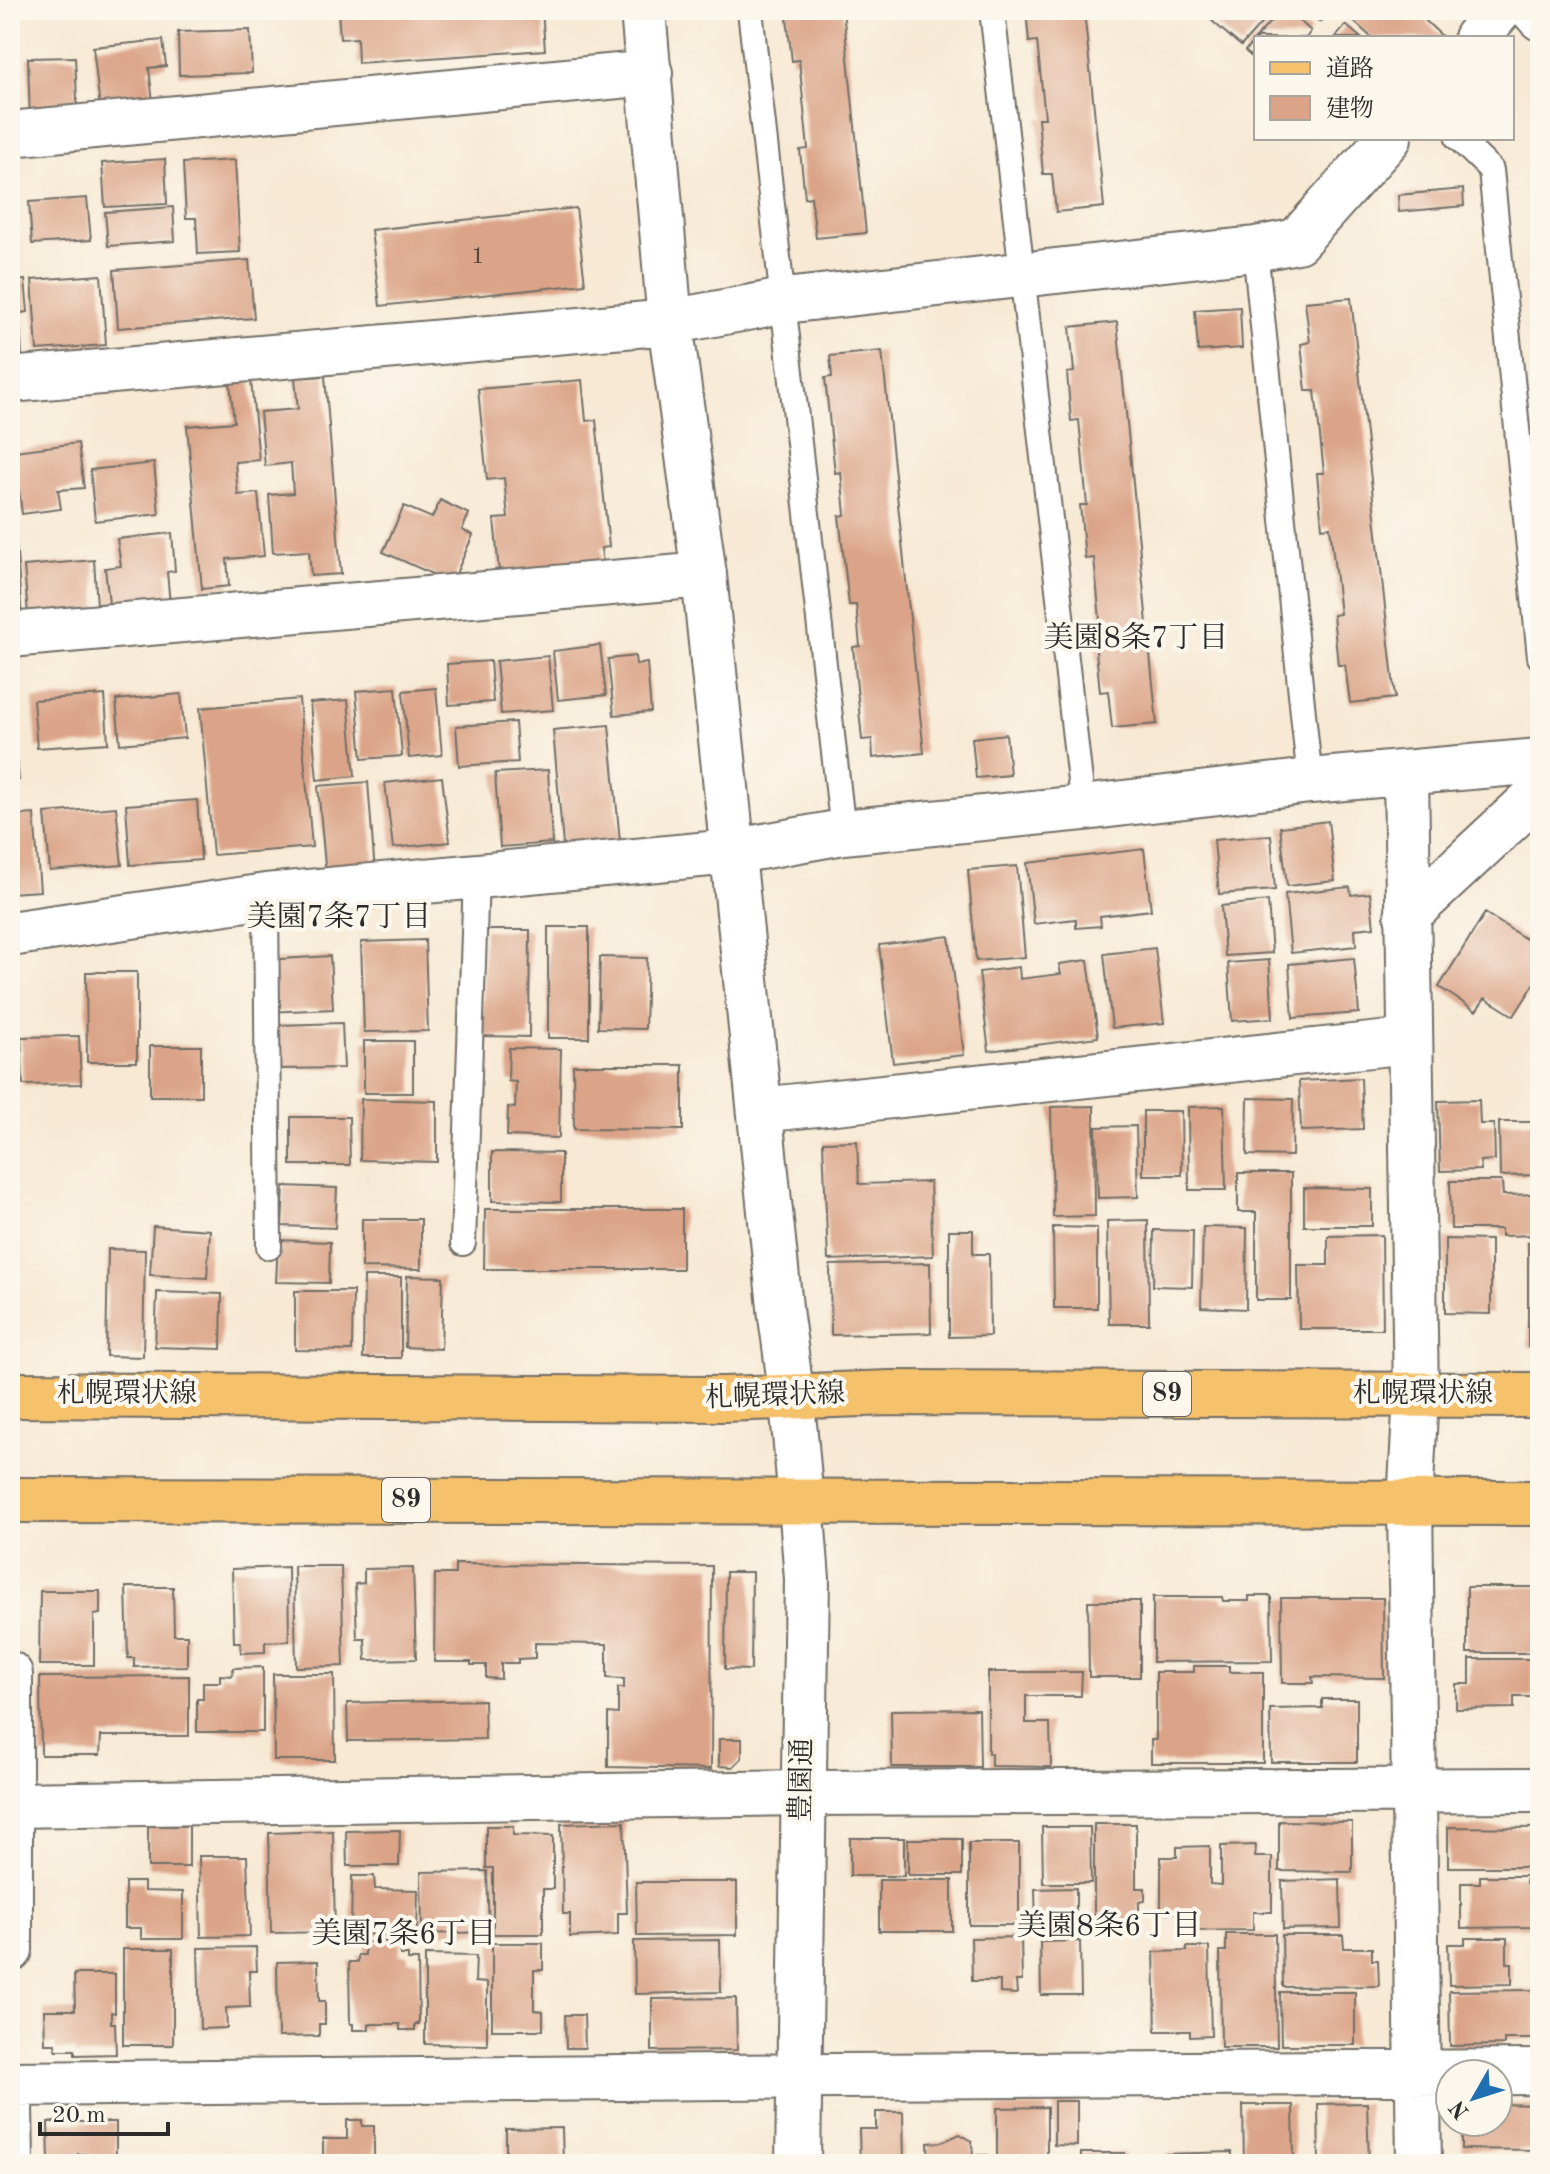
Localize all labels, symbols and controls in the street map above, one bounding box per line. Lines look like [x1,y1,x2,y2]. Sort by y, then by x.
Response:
legend [1254,36,1514,140]
text: 道路 [1326,55,1374,82]
text: 建物 [1326,95,1374,122]
house number: 1 [471,245,485,269]
district label: 美園8条7丁目 [1044,621,1228,654]
district label: 美園7条7丁目 [247,900,431,933]
road number: 89 [1143,1372,1191,1416]
street label: 札幌環状線 [57,1378,197,1409]
street label: 札幌環状線 [704,1378,845,1413]
street label: 札幌環状線 [1353,1378,1493,1409]
road number: 89 [382,1478,430,1522]
street label: 豊園通 [785,1738,818,1822]
district label: 美園8条6丁目 [1017,1909,1201,1942]
district label: 美園7条6丁目 [312,1917,496,1950]
north arrow [1434,2058,1514,2138]
scale bar [40,2086,168,2136]
text: N [1446,2096,1474,2123]
text: 20 m [52,2104,106,2128]

